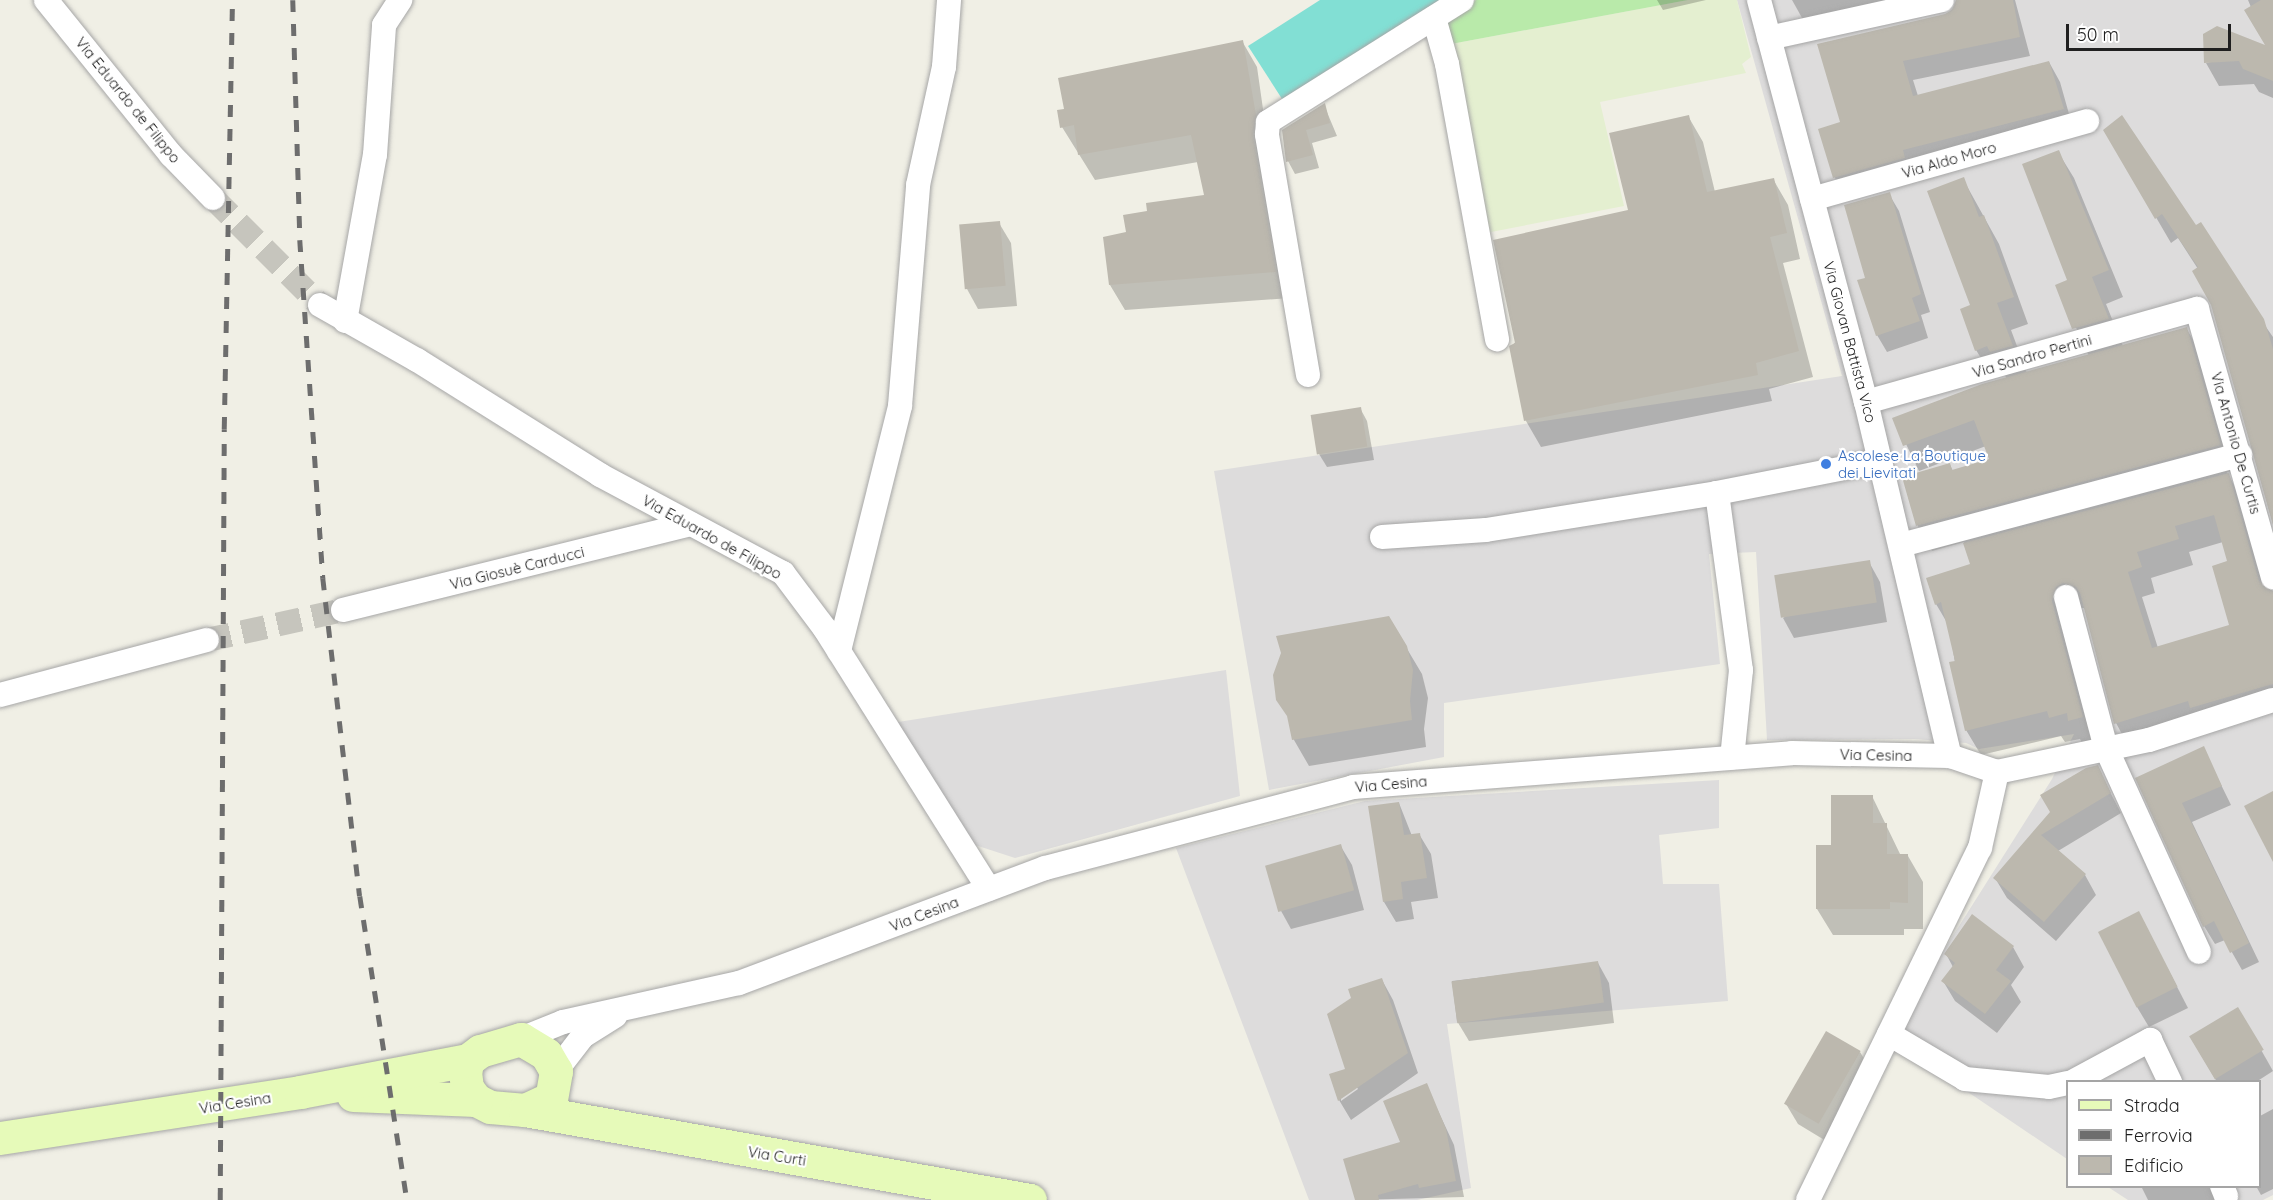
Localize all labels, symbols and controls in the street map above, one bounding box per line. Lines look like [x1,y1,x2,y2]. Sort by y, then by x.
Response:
scale bar [2069,12,2234,50]
text: 50 m [2077,23,2119,46]
street label: Via Eduardo de Filippo [72,33,184,167]
street label: Via Aldo Moro [1900,138,1998,182]
street label: Via Giovan Battista Vico [1820,259,1880,425]
street label: Via Sandro Pertini [1970,330,2094,382]
street label: Via Antonio De Curtis [2207,370,2265,516]
place label: Ascolese La Boutique dei Lievitati [1838,446,1986,481]
marker: Ascolese La Boutique dei Lievitati [1819,457,1833,471]
street label: Via Eduardo de Filippo [639,491,785,583]
street label: Via Giosuè Carducci [448,543,586,593]
street label: Via Cesina [1840,745,1912,765]
street label: Via Cesina [1354,772,1428,796]
street label: Via Cesina [887,893,961,935]
legend [2066,1080,2261,1188]
street label: Via Cesina [198,1088,272,1118]
text: Strada [2124,1094,2180,1117]
text: Ferrovia [2124,1124,2193,1147]
street label: Via Curti [747,1143,807,1169]
text: Edificio [2124,1154,2183,1177]

